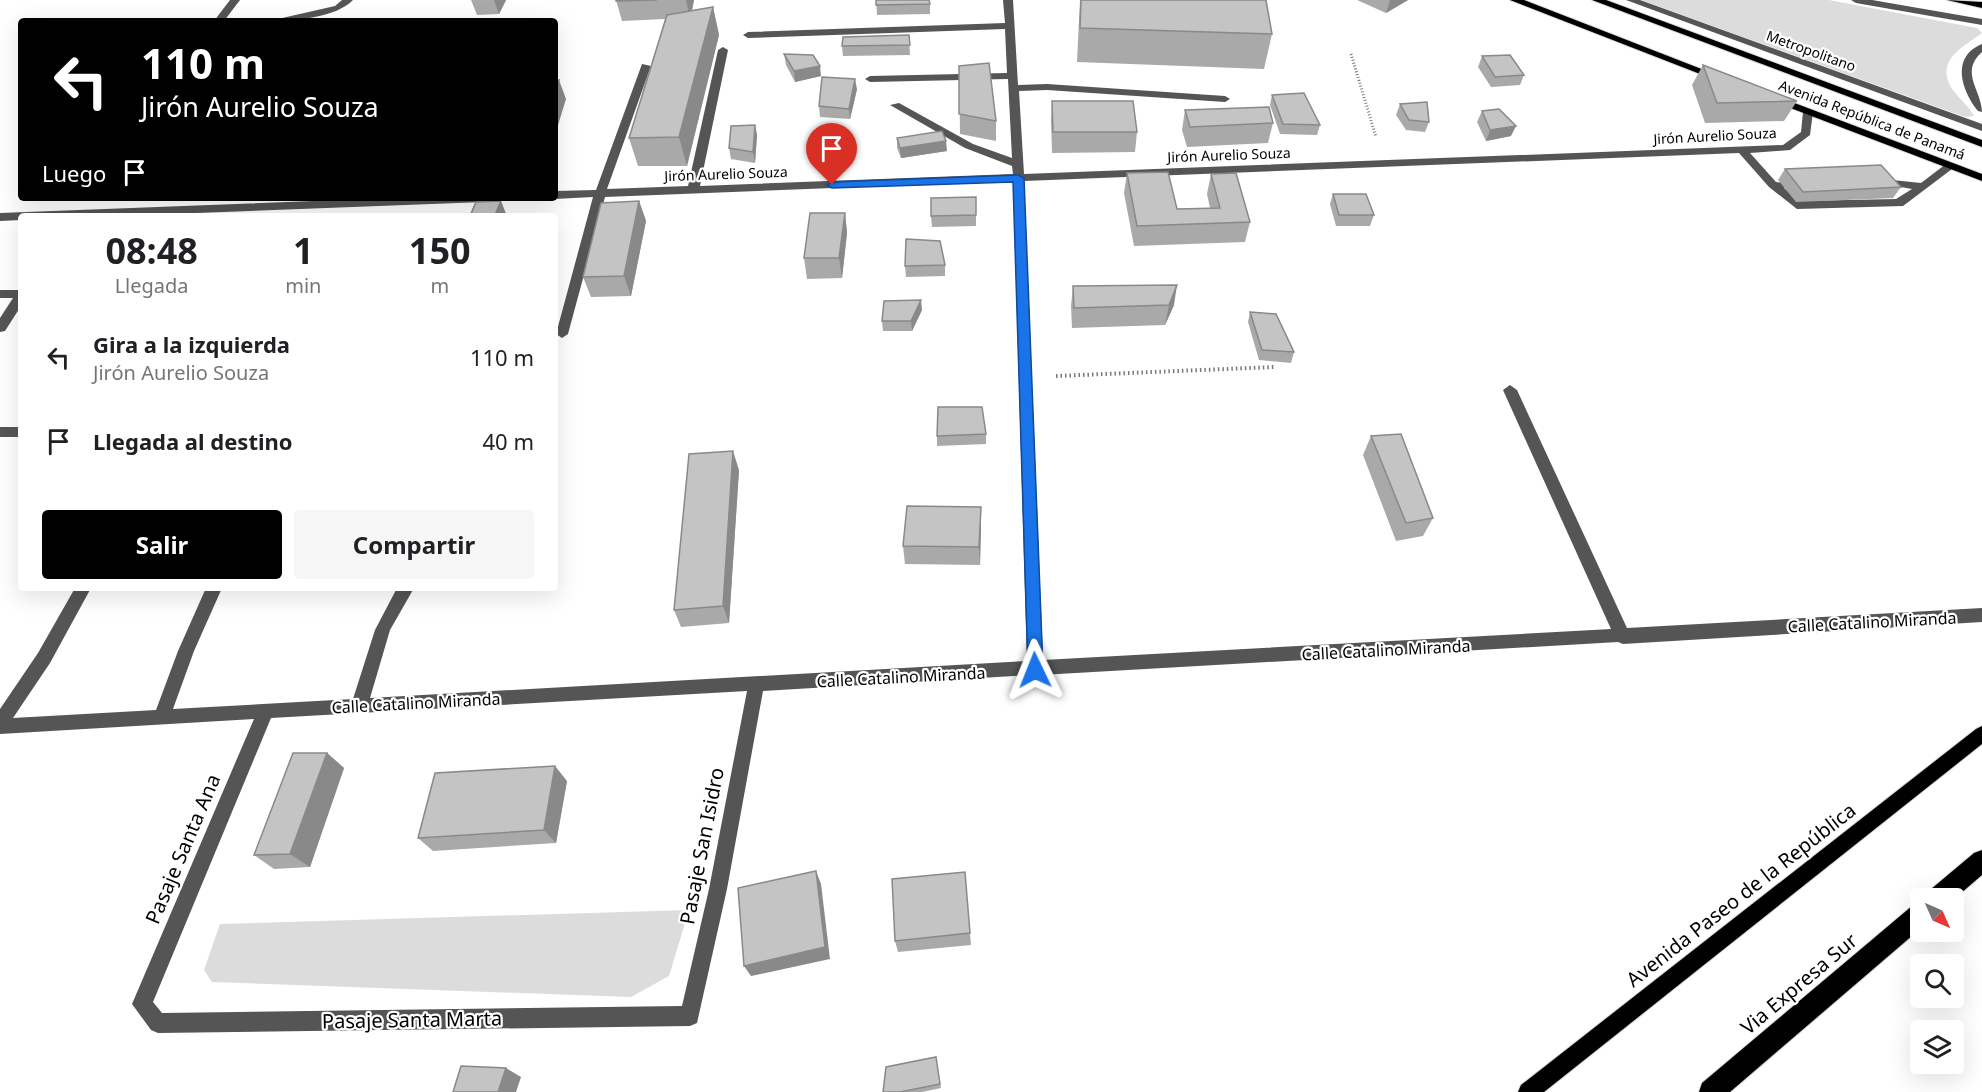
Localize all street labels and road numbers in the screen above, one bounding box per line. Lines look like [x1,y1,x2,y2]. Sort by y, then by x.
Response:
street label: Metropolitano [1764,26,1859,76]
street label: Avenida República de Panamá [1776,75,1968,164]
street label: Jirón Aurelio Souza [1651,123,1777,148]
street label: Jirón Aurelio Souza [1165,143,1291,166]
street label: Jirón Aurelio Souza [662,162,788,185]
street label: Calle Catalino Miranda [1787,607,1957,637]
street label: Calle Catalino Miranda [1301,635,1471,665]
street label: Calle Catalino Miranda [816,662,986,692]
street label: Calle Catalino Miranda [331,688,501,718]
street label: Pasaje San Isidro [673,765,730,927]
street label: Pasaje Santa Ana [139,770,226,928]
street label: Avenida Paseo de la República [1620,797,1861,993]
street label: Via Expresa Sur [1735,927,1863,1040]
street label: Pasaje Santa Marta [322,1004,502,1035]

